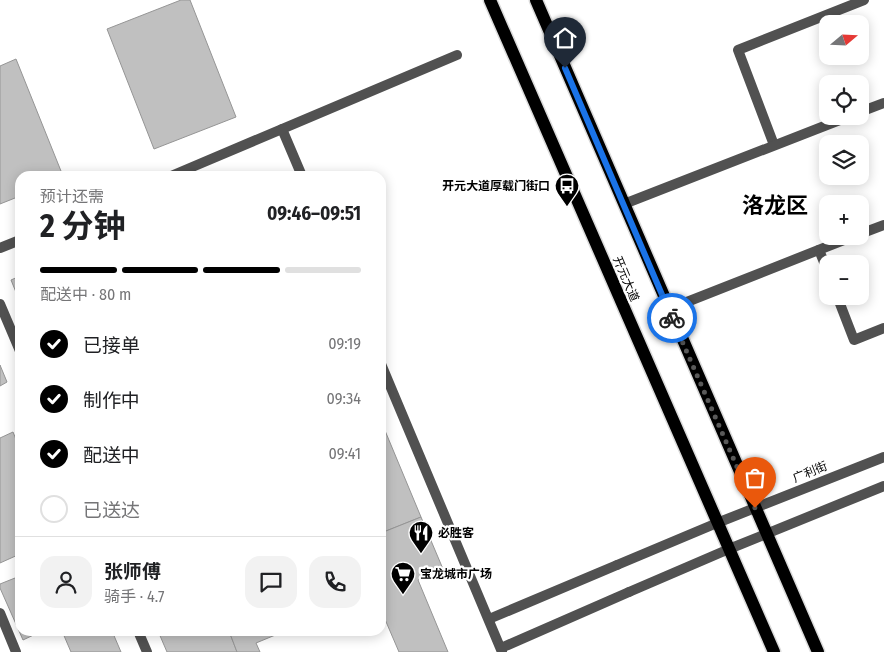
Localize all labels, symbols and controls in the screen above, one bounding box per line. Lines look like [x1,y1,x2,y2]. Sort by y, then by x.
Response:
north arrow [819,15,869,65]
map controls [819,15,869,305]
pin [544,17,586,68]
icon: home [551,24,579,52]
button: locate [819,75,869,125]
button: layers [819,135,869,185]
bus stop icon: 开元大道厚载门街口 [554,173,580,207]
place label: 开元大道厚载门街口 [442,179,550,193]
text: 预计还需 [40,187,104,206]
district label: 洛龙区 [742,192,808,219]
button: + [819,195,869,245]
text: 09:46–09:51 [267,202,361,225]
text: 2 分钟 [40,207,125,245]
street label: 开元大道 [610,254,642,304]
button: − [819,255,869,305]
text: 配送中 · 80 m [40,285,131,304]
courier [647,293,697,343]
icon: bike [658,304,686,332]
icon: check [40,330,68,358]
text: 已接单 [83,334,140,357]
text: 09:19 [328,334,361,353]
icon: check [40,385,68,413]
text: 制作中 [83,389,140,412]
text: 09:34 [327,389,361,408]
icon: check [40,440,68,468]
text: 配送中 [83,444,140,467]
text: 09:41 [329,444,361,463]
pin [734,457,776,508]
street label: 广利街 [791,459,829,485]
icon: bag [741,464,769,492]
text: 已送达 [83,499,140,522]
restaurant icon: 必胜客 [408,520,434,554]
place label: 必胜客 [438,526,474,540]
button: person [40,556,92,608]
button: chat [245,556,297,608]
button: phone [309,556,361,608]
text: 张师傅 [104,560,161,583]
supermarket icon: 宝龙城市广场 [390,561,416,595]
place label: 宝龙城市广场 [420,567,492,581]
text: 骑手 · 4.7 [104,587,165,606]

